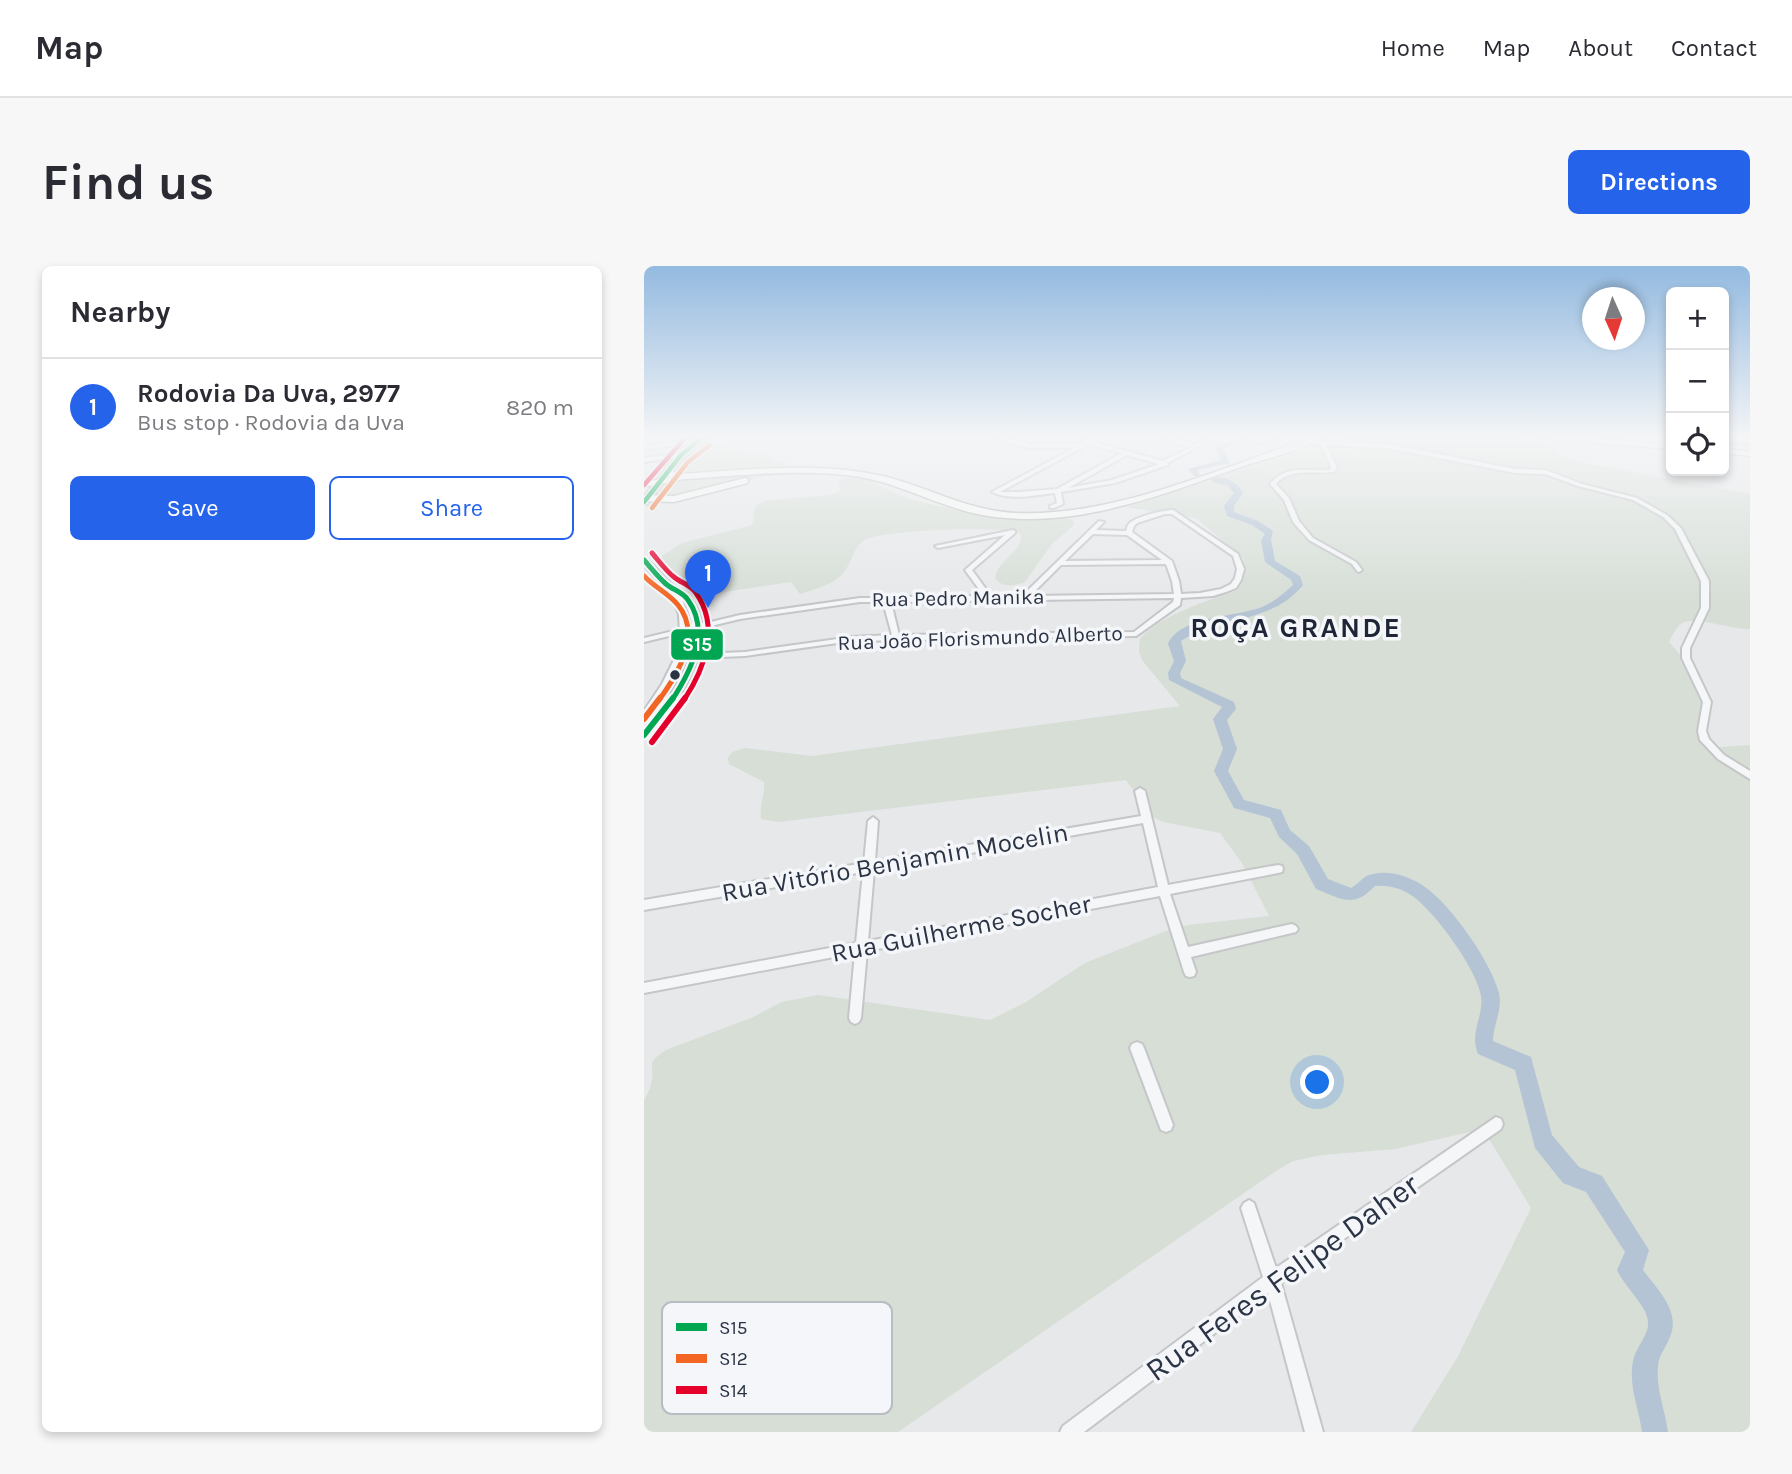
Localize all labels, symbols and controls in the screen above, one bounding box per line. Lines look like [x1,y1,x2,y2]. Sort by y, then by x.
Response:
text: Map [35,29,103,67]
text: Home [1381,34,1445,62]
text: Map [1483,34,1530,62]
text: About [1568,34,1633,62]
text: Contact [1671,34,1757,62]
button: Directions [1568,150,1750,214]
text: Find us [42,154,214,211]
north arrow [1582,287,1645,350]
map controls [1666,287,1729,476]
button: + [1666,287,1729,350]
text: Nearby [70,294,170,330]
button: − [1666,350,1729,413]
text: Rodovia Da Uva, 2977 [137,378,400,409]
text: 1 [89,394,97,421]
text: 820 m [506,394,574,421]
text: Bus stop · Rodovia da Uva [137,409,405,436]
button: locate [1666,413,1729,476]
button: Save [70,476,315,540]
button: Share [329,476,574,540]
pin: 1 [685,550,731,608]
street label: Rua Pedro Manika [871,584,1045,612]
district label: ROÇA GRANDE [1190,611,1402,644]
street label: Rua João Florismundo Alberto [837,621,1123,655]
line badge: S15 [670,628,724,661]
text: S15 [682,634,712,656]
unlabelled marker [668,668,682,682]
street label: Rua Vitório Benjamin Mocelin [719,817,1071,908]
street label: Rua Guilherme Socher [829,888,1094,969]
your location [1300,1065,1334,1099]
street label: Rua Feres Felipe Daher [1139,1166,1426,1389]
legend [662,1302,892,1414]
text: S15 [719,1317,748,1339]
text: S12 [719,1348,748,1370]
text: S14 [719,1380,748,1402]

